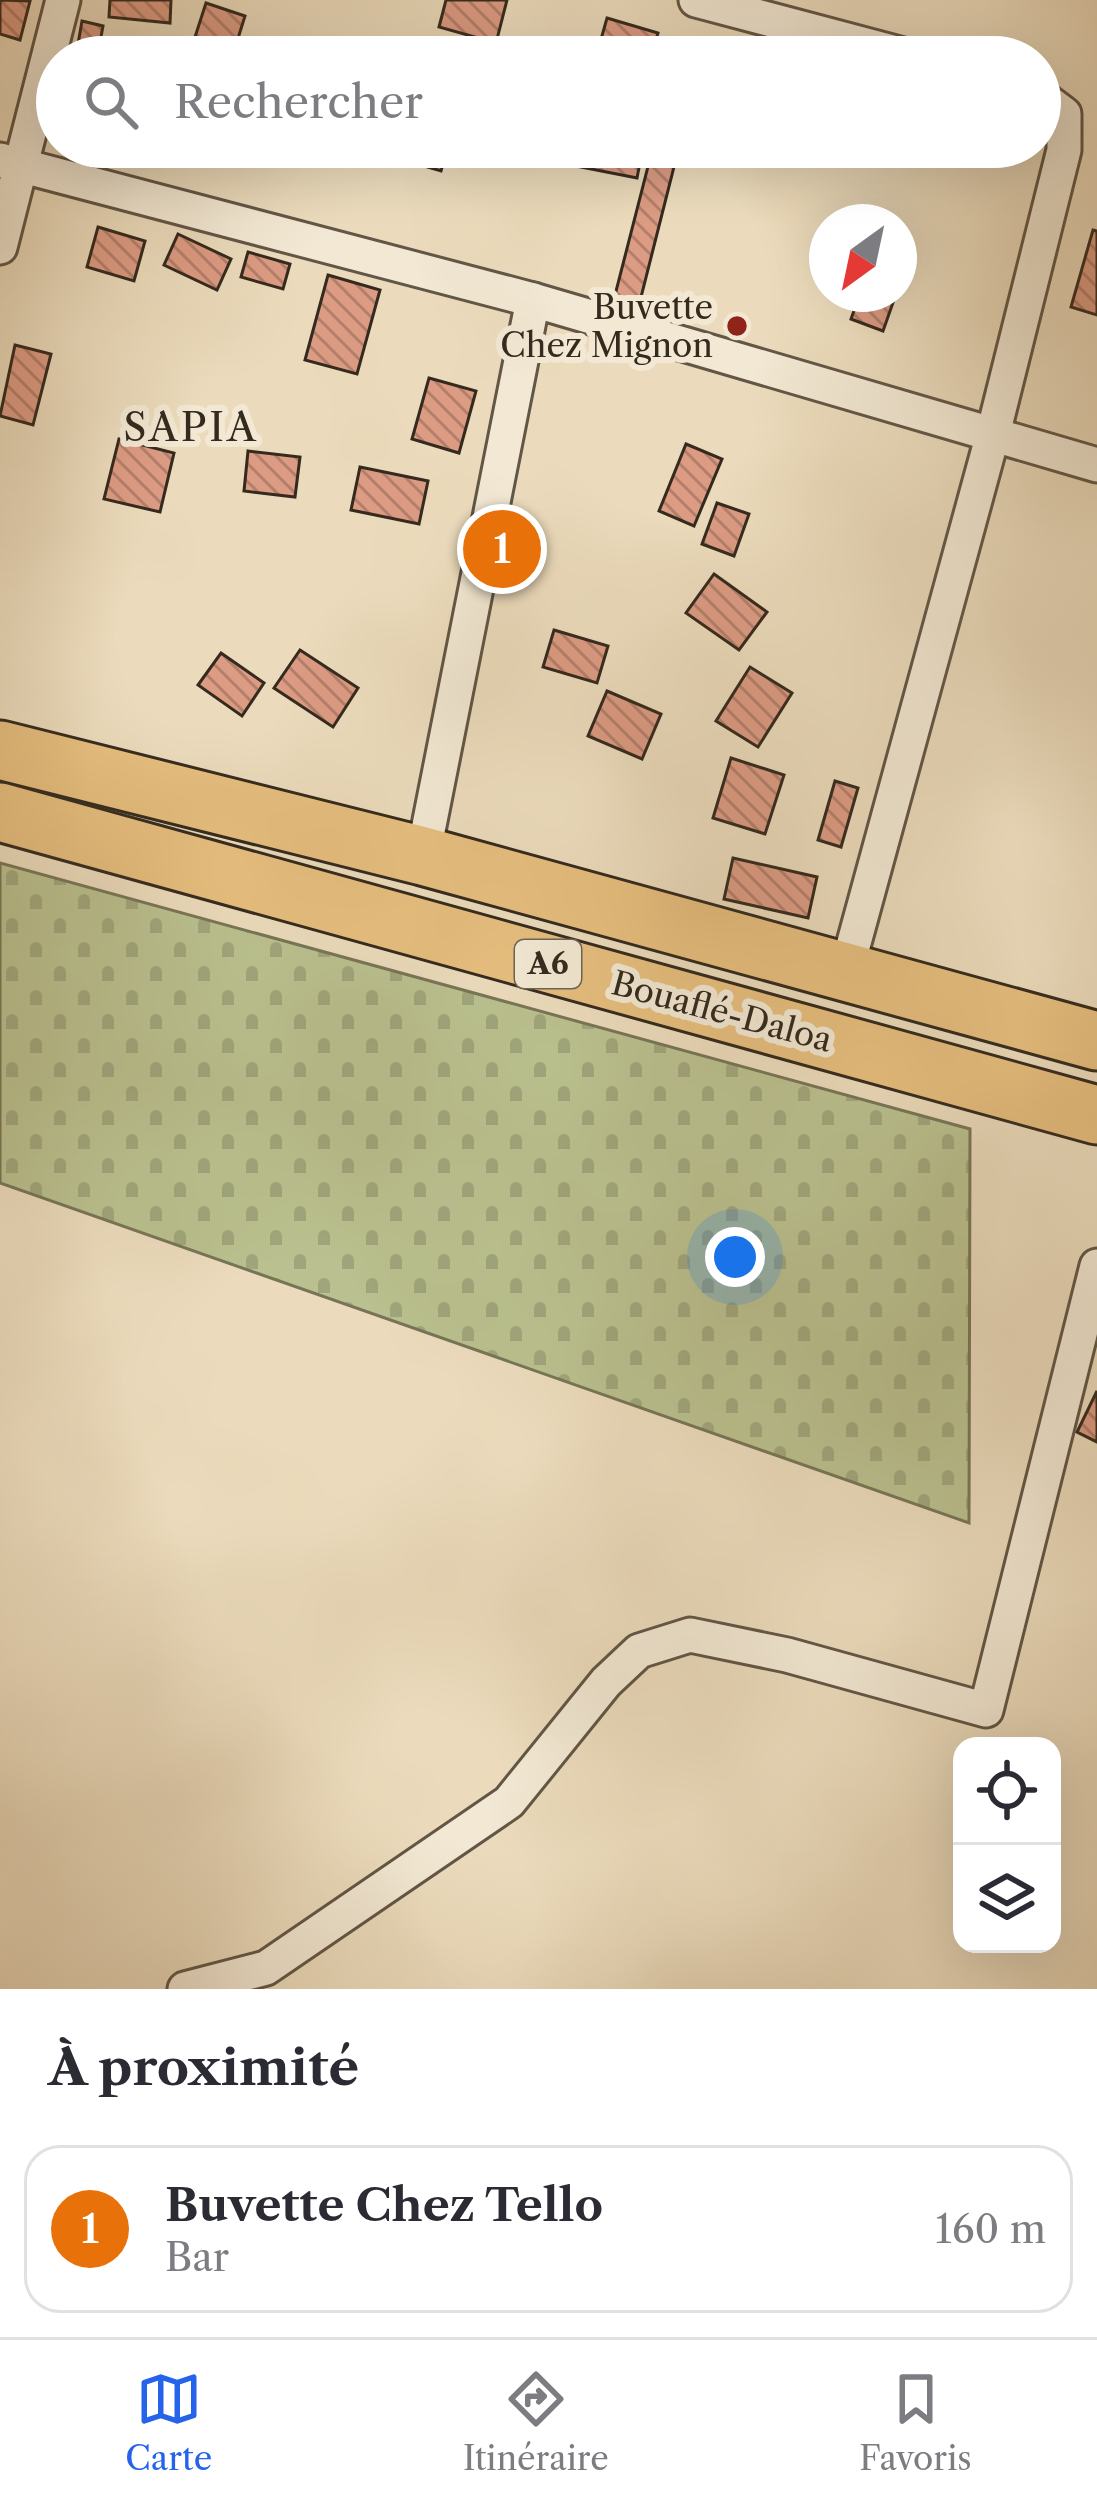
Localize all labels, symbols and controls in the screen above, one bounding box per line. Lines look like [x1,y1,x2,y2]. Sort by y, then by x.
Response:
search box [36,36,1061,168]
icon: search [78,69,144,135]
text: Rechercher [174,74,423,130]
north arrow [809,204,917,312]
place label: Buvette Chez Mignon [500,287,713,366]
marker: Buvette Chez Mignon [724,313,750,339]
district label: SAPIA [123,403,259,451]
pin: 1 [463,504,541,594]
road number: A6 [515,940,581,988]
street label: Bouaflé-Daloa [607,962,837,1061]
your location [705,1227,765,1287]
map controls [953,1737,1061,1953]
button: locate [953,1737,1061,1845]
button: layers [953,1845,1061,1953]
text: À proximité [48,2036,359,2098]
text: Buvette Chez Tello [165,2177,603,2233]
text: 1 [81,2205,99,2253]
text: 160 m [935,2205,1046,2253]
text: Bar [165,2233,229,2281]
tab: Carte [125,2366,212,2479]
tab: Itinéraire [463,2366,609,2479]
tab: Favoris [859,2366,972,2479]

